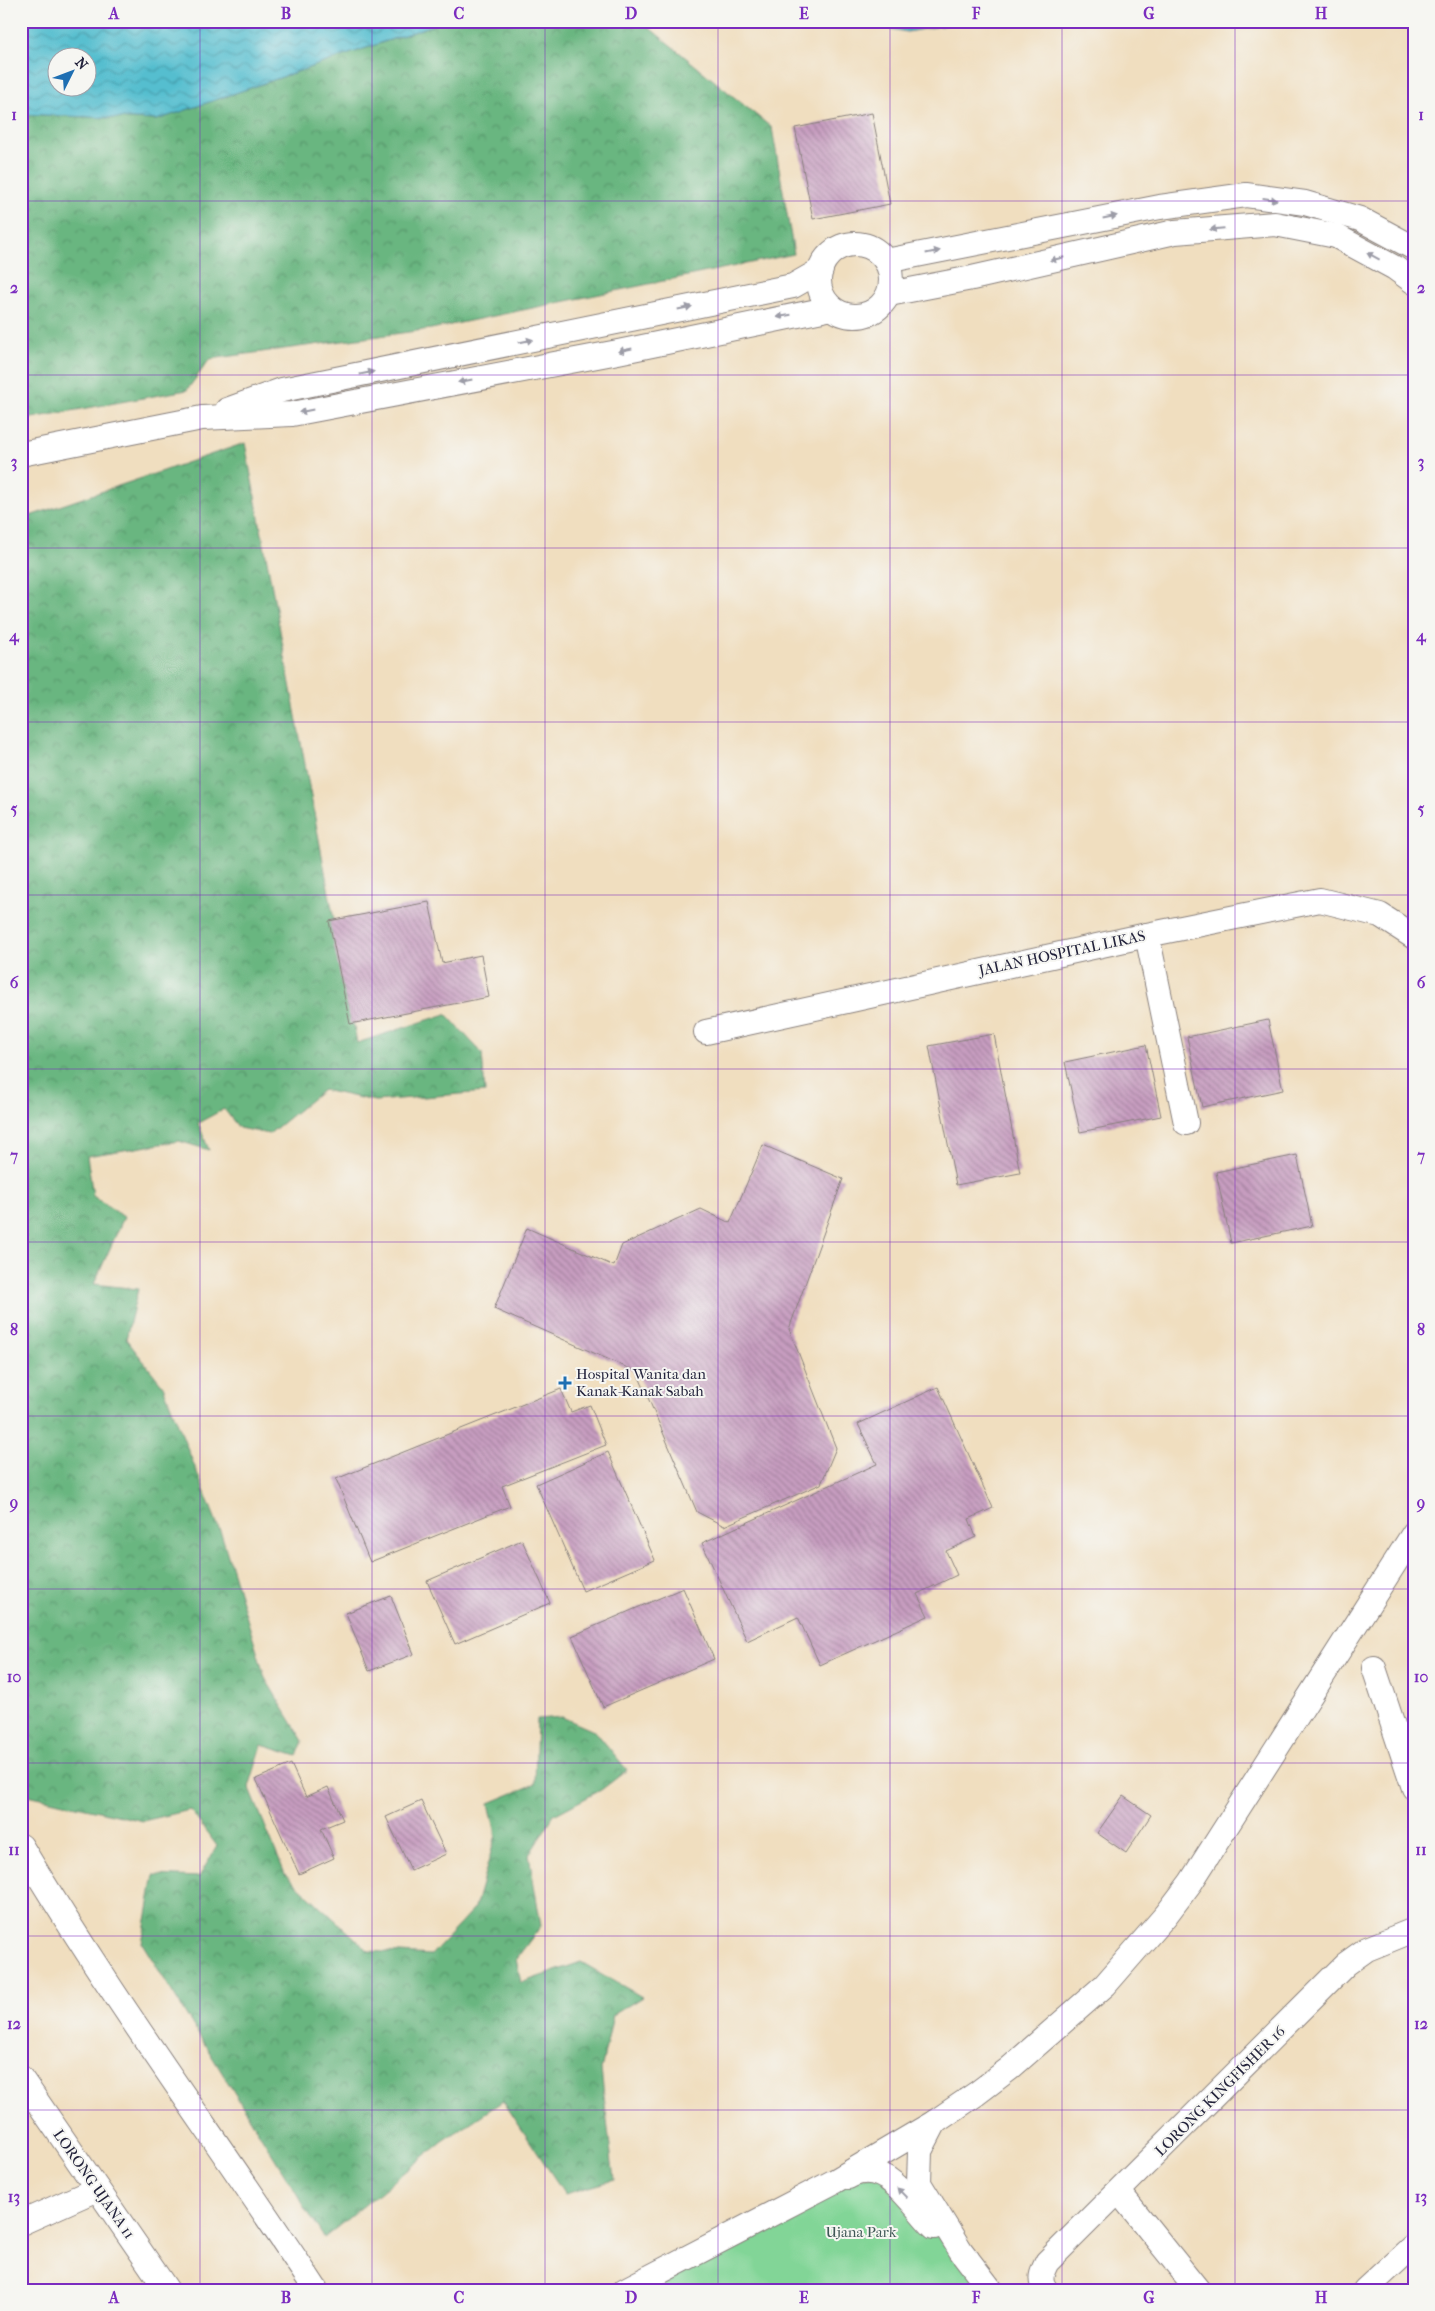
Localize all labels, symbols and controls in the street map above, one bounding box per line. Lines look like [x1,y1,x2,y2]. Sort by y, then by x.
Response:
text: A [108,4,120,23]
text: B [281,4,291,23]
text: C [454,4,465,23]
text: D [625,4,637,23]
text: E [799,4,809,23]
text: F [971,4,981,23]
text: G [1143,4,1155,23]
text: H [1315,4,1328,23]
north arrow [48,48,98,98]
text: N [71,54,91,74]
text: 1 [11,105,17,124]
text: 1 [1418,105,1424,124]
one-way arrow [1263,195,1279,203]
one-way arrow [1102,212,1118,220]
one-way arrow [1208,225,1224,233]
one-way arrow [926,247,942,255]
one-way arrow [1366,251,1380,260]
one-way arrow [1049,255,1065,263]
text: 2 [10,278,18,297]
text: 2 [1417,278,1425,297]
one-way arrow [678,304,694,312]
one-way arrow [775,313,791,321]
one-way arrow [518,337,534,345]
one-way arrow [617,346,632,354]
one-way arrow [359,369,374,377]
one-way arrow [457,378,473,386]
one-way arrow [297,408,313,416]
text: 3 [11,452,17,472]
text: 3 [1418,452,1424,472]
text: 4 [8,626,20,646]
text: 4 [1415,626,1427,646]
text: 5 [11,799,18,818]
text: 5 [1418,799,1425,818]
street label: JALAN HOSPITAL LIKAS [976,926,1147,980]
text: 6 [10,973,19,992]
text: 6 [1417,973,1426,992]
text: 7 [9,1146,18,1165]
text: 7 [1416,1146,1425,1165]
text: 8 [10,1320,18,1339]
text: 8 [1417,1320,1425,1339]
place label: Hospital Wanita dan Kanak-Kanak Sabah [576,1365,706,1400]
marker: Hospital Wanita dan Kanak-Kanak Sabah [558,1376,572,1390]
text: 9 [9,1493,18,1513]
text: 9 [1416,1493,1425,1513]
text: 10 [7,1667,21,1686]
text: 10 [1414,1667,1428,1686]
text: 11 [8,1840,20,1859]
text: 11 [1415,1840,1427,1859]
text: 12 [7,2014,21,2033]
text: 12 [1414,2014,1428,2033]
street label: LORONG KINGFISHER 16 [1151,2022,1289,2160]
street label: LORONG UJANA 11 [50,2126,138,2242]
text: 13 [8,2187,20,2207]
one-way arrow [896,2187,908,2199]
text: 13 [1415,2187,1427,2207]
park label: Ujana Park [825,2223,897,2241]
text: A [108,2288,120,2307]
text: B [281,2288,291,2307]
text: C [454,2288,465,2307]
text: D [625,2288,637,2307]
text: E [799,2288,809,2307]
text: F [971,2288,981,2307]
text: G [1143,2288,1155,2307]
text: H [1315,2288,1328,2307]

